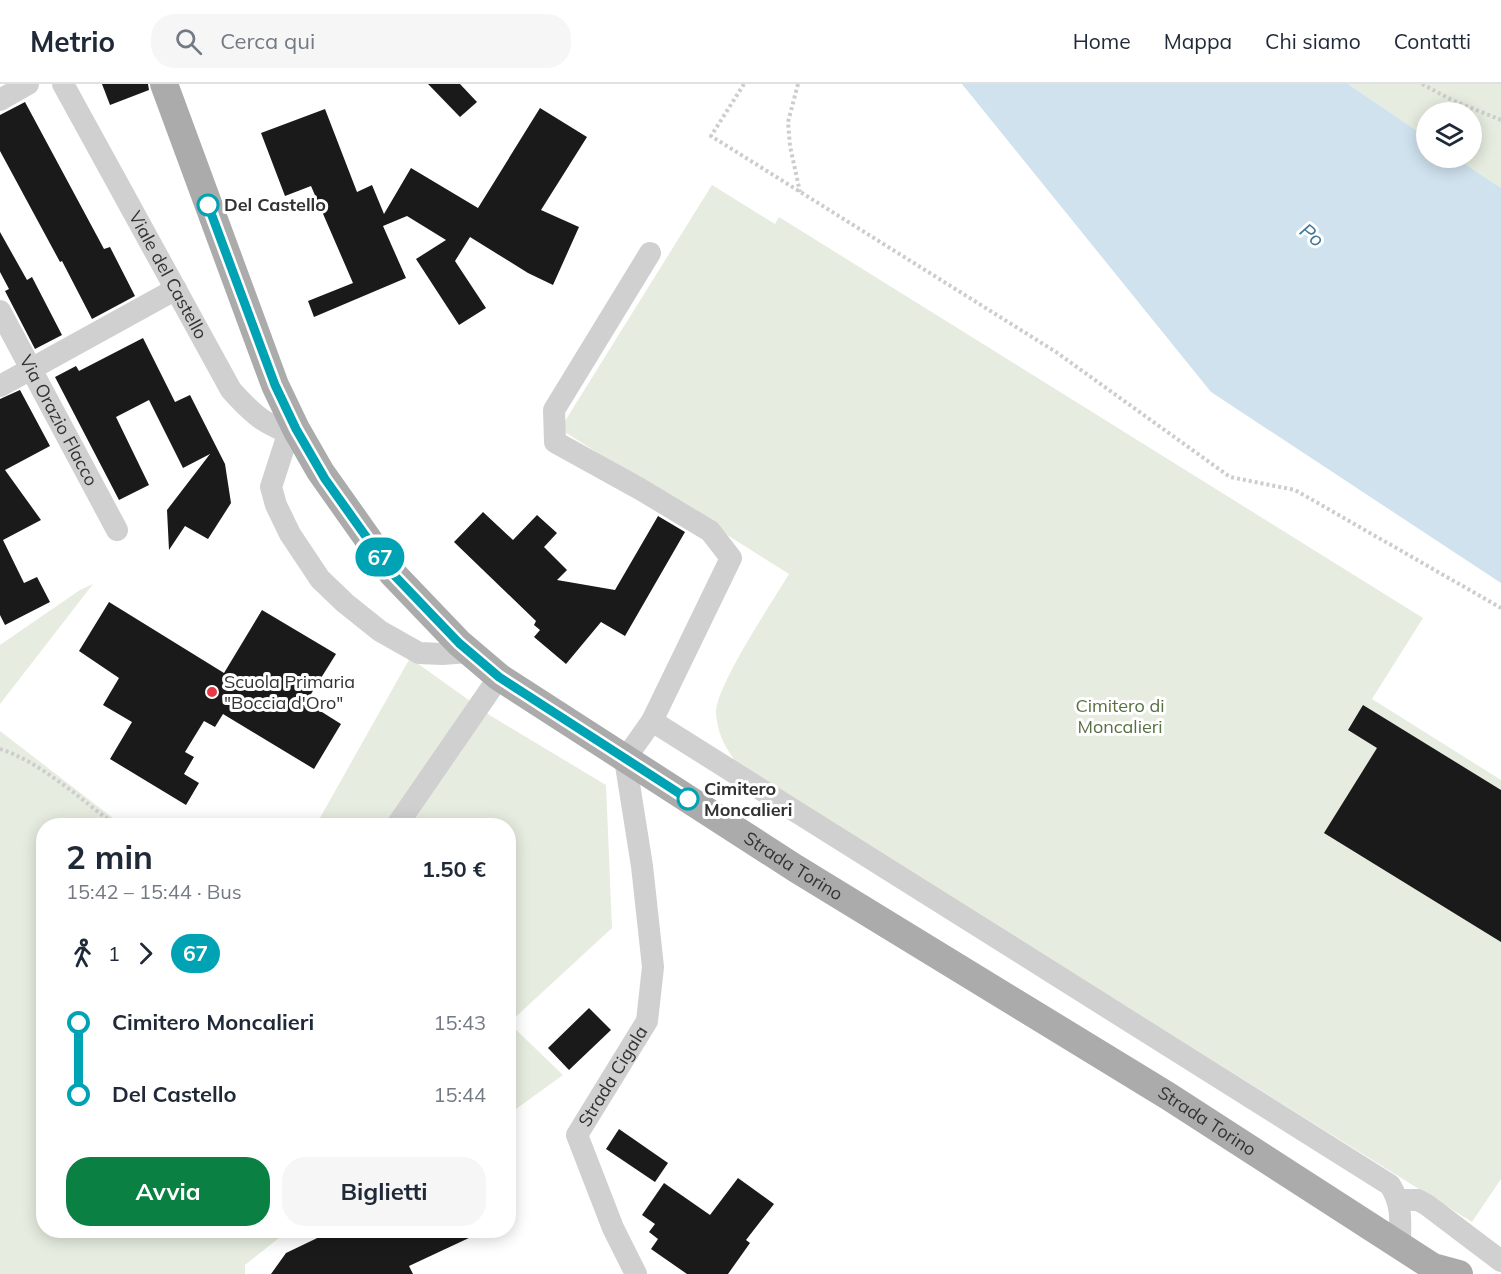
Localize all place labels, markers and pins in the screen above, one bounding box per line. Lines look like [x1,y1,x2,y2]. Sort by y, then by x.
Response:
place label: Del Castello [224,193,326,216]
marker: Del Castello [197,194,219,216]
place label: Scuola Primaria "Boccia d'Oro" [224,670,355,714]
marker: Scuola Primaria "Boccia d'Oro" [205,685,219,699]
place label: Cimitero Moncalieri [704,777,792,821]
marker: Cimitero Moncalieri [677,788,699,810]

